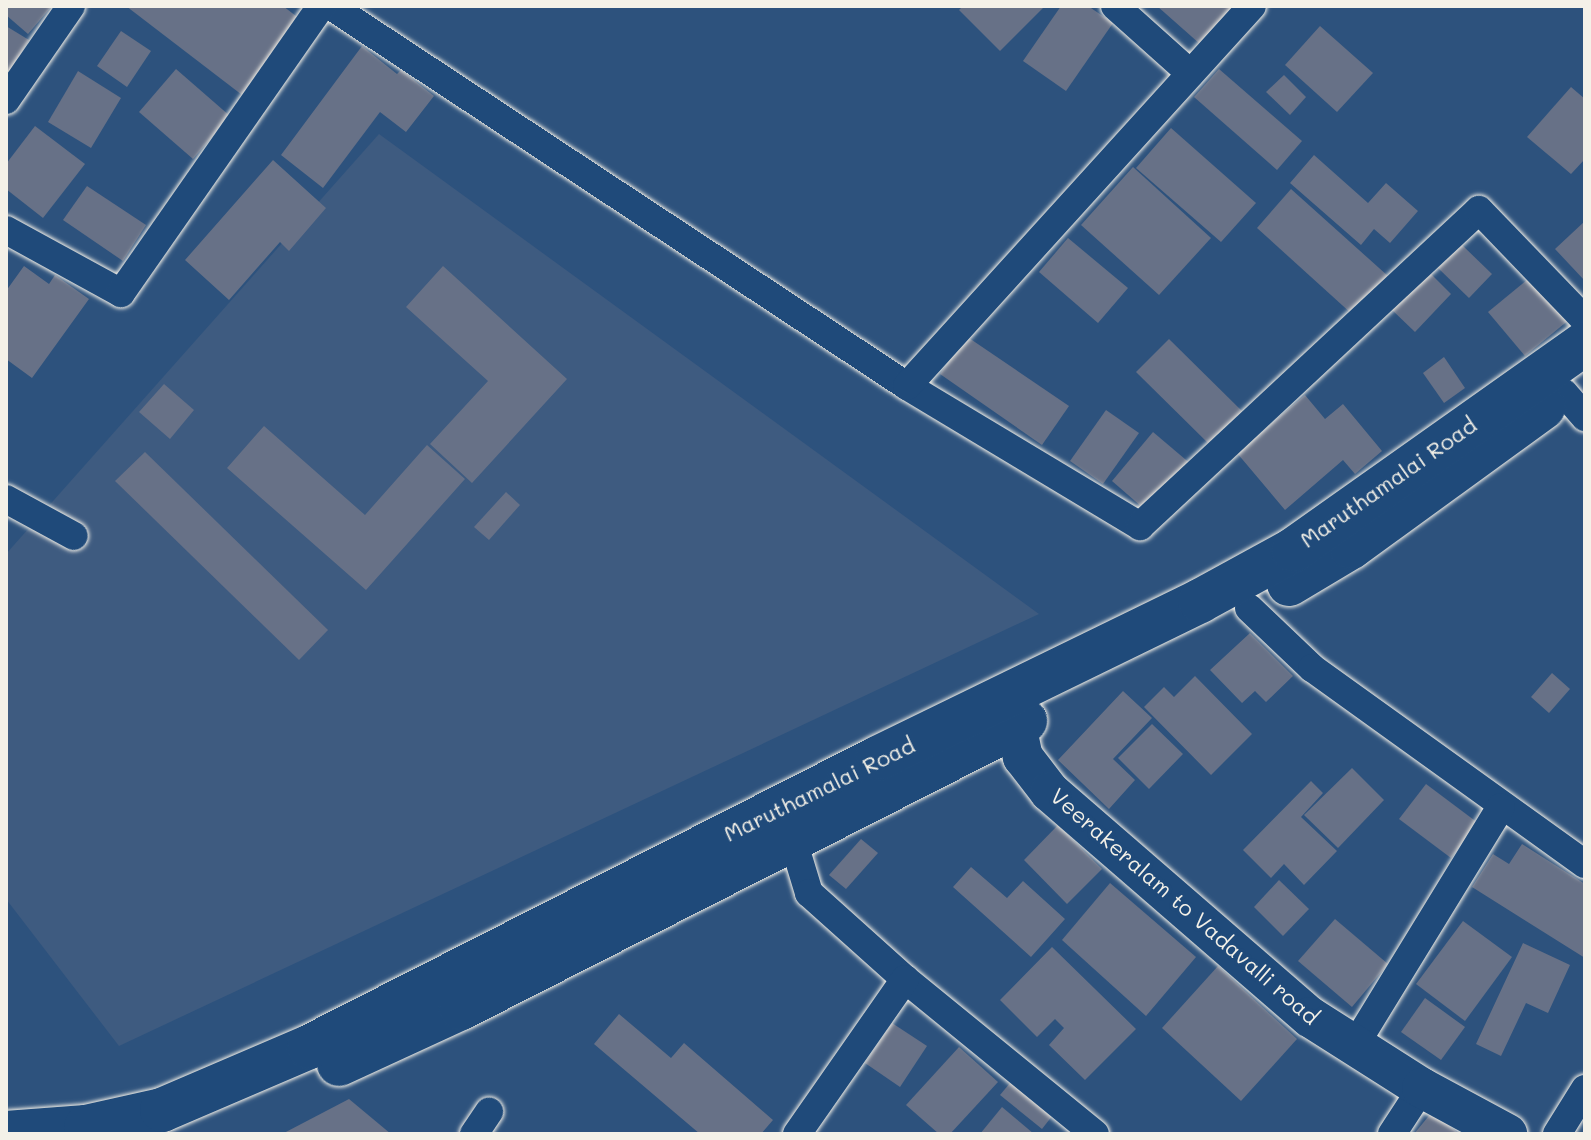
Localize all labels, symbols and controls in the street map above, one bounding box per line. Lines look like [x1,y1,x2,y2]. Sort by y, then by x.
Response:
street label: Maruthamalai Road [1295,411,1481,553]
street label: Maruthamalai Road [719,731,919,847]
street label: Veerakeralam to Vadavalli road [1045,782,1325,1030]

